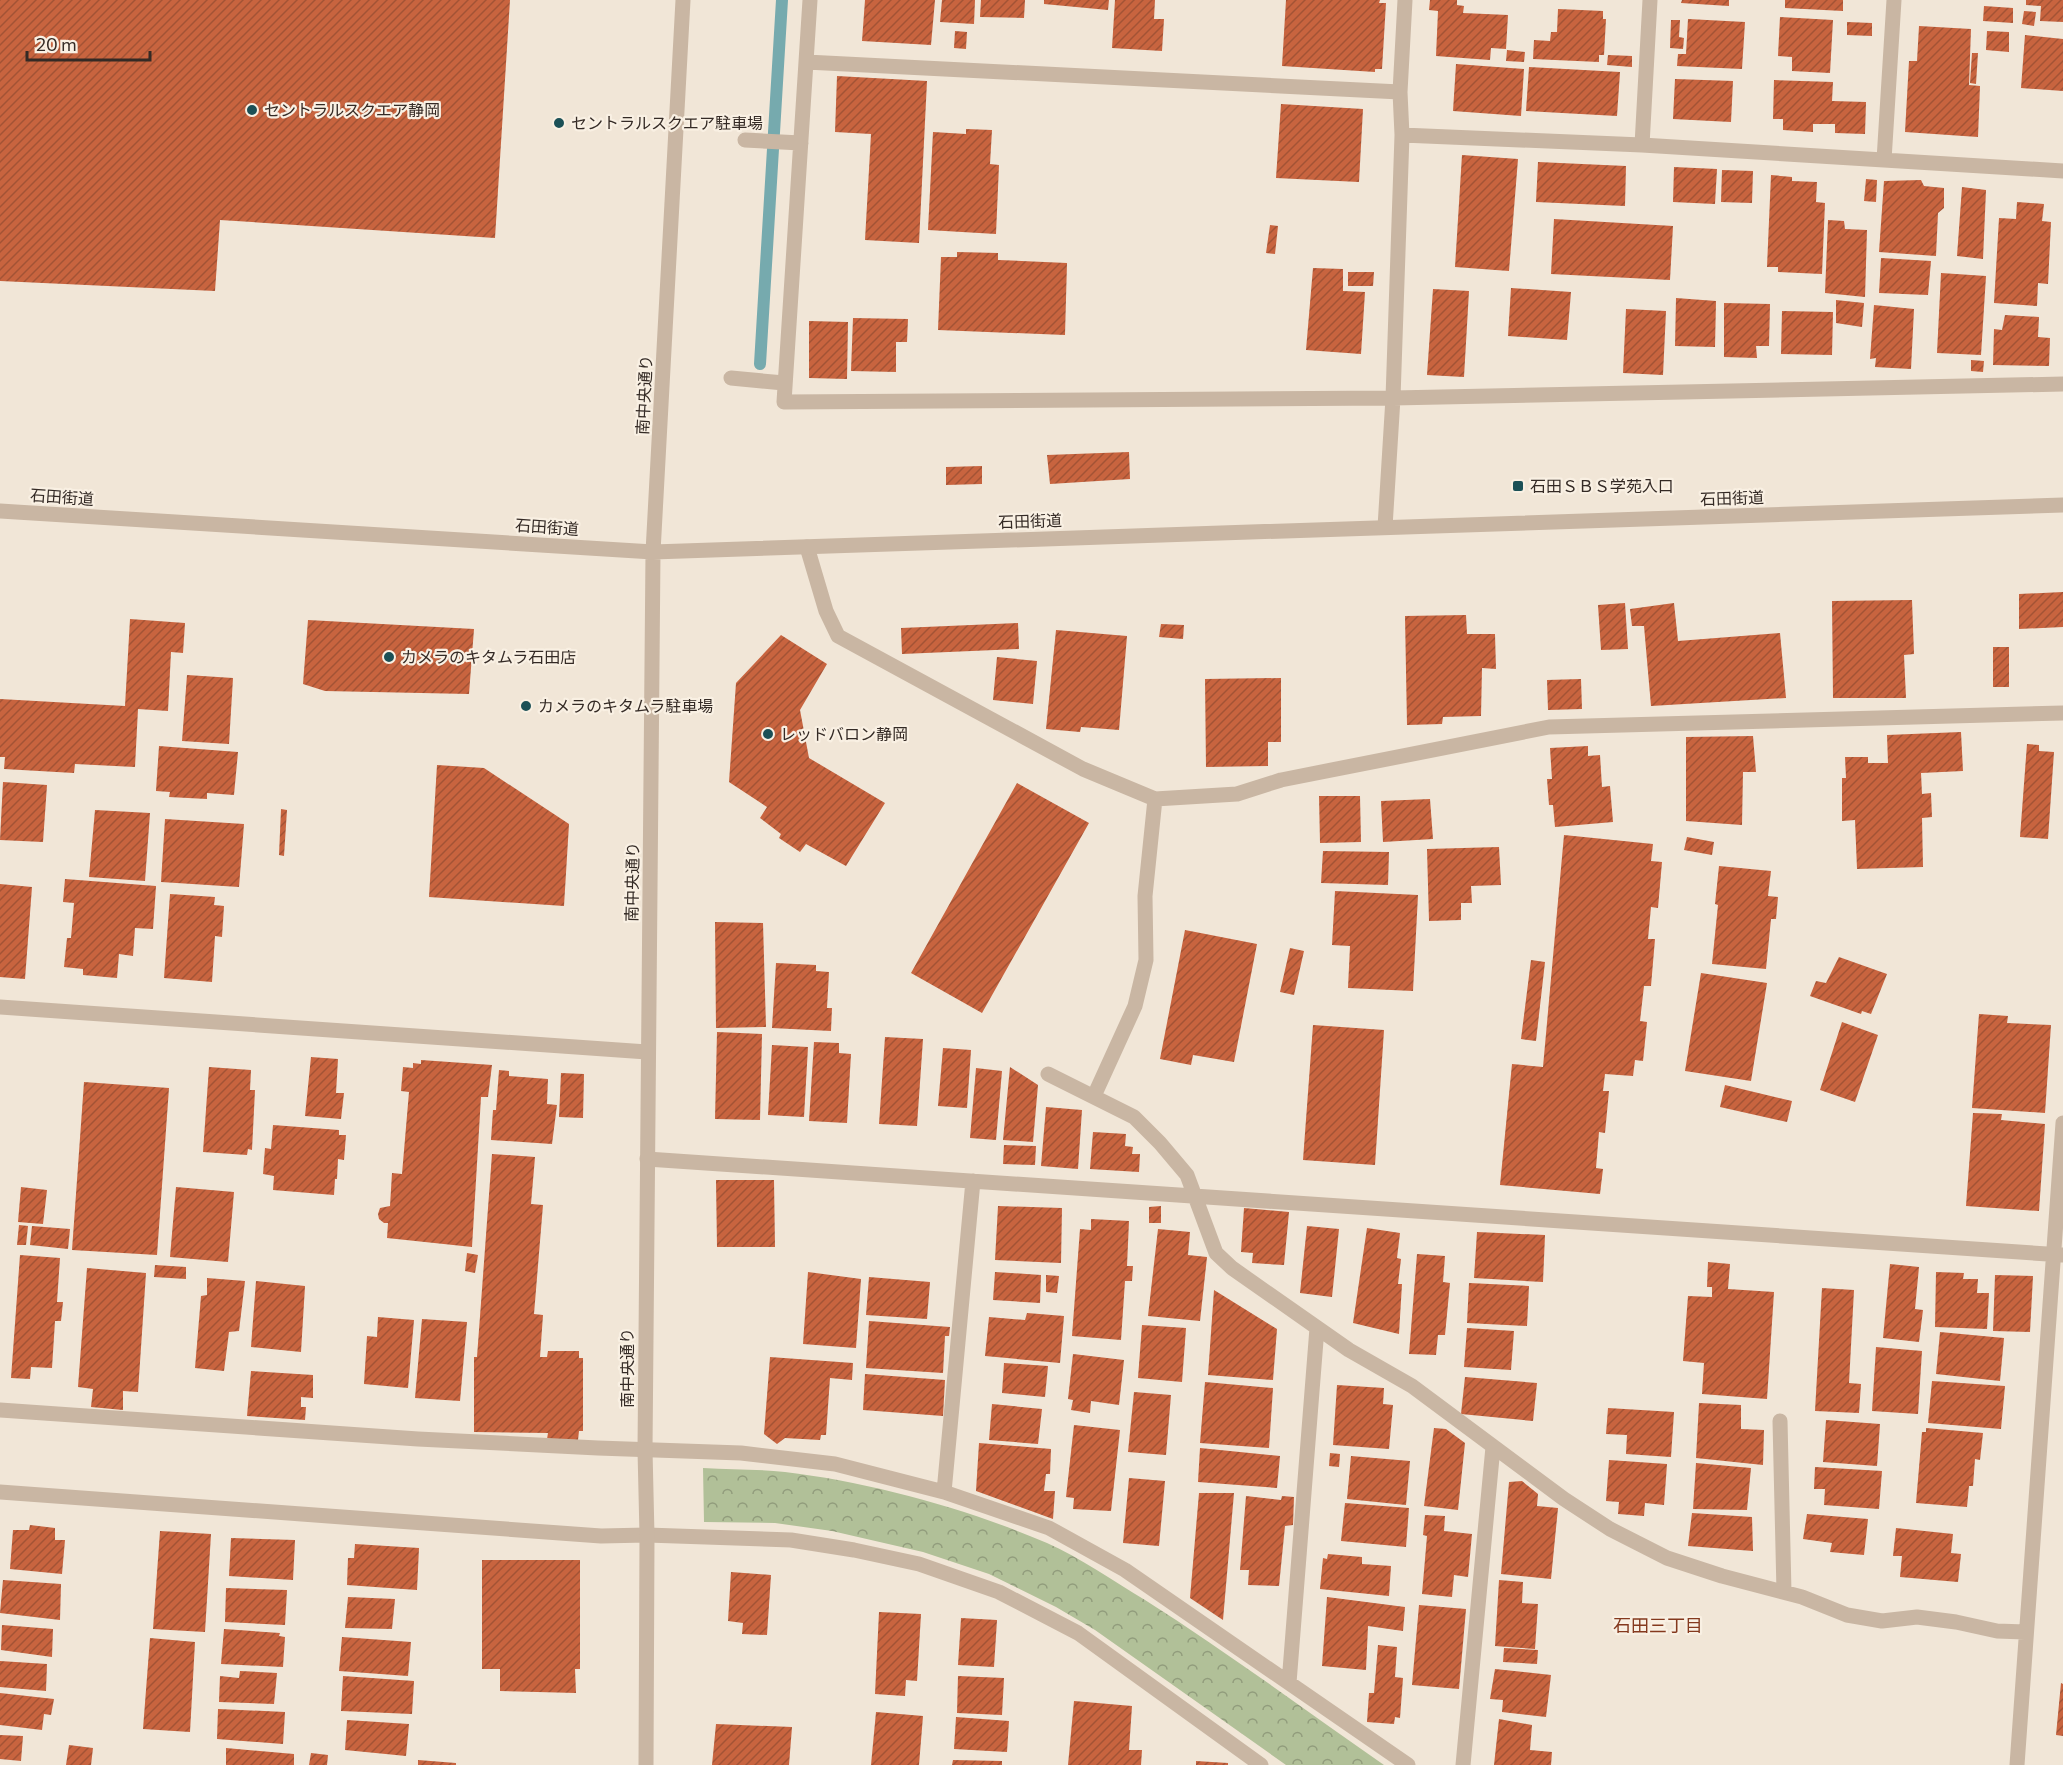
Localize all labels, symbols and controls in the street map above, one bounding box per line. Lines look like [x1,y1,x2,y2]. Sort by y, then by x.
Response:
scale bar [27,24,150,62]
text: 20 m [36,33,77,55]
place label: セントラルスクエア静岡 [264,100,440,119]
marker: セントラルスクエア静岡 [245,103,259,117]
place label: セントラルスクエア駐車場 [571,113,763,132]
marker: セントラルスクエア駐車場 [552,116,566,130]
street label: 南中央通り [632,355,655,435]
place label: 石田ＳＢＳ学苑入口 [1530,476,1674,495]
marker: 石田ＳＢＳ学苑入口 [1511,479,1525,493]
street label: 石田街道 [29,485,95,508]
street label: 石田街道 [1700,487,1764,508]
street label: 石田街道 [998,510,1062,531]
street label: 石田街道 [514,515,580,538]
place label: カメラのキタムラ石田店 [401,647,576,666]
marker: カメラのキタムラ石田店 [382,650,396,664]
place label: カメラのキタムラ駐車場 [538,696,713,715]
marker: カメラのキタムラ駐車場 [519,699,533,713]
place label: レッドバロン静岡 [780,724,908,743]
marker: レッドバロン静岡 [761,727,775,741]
street label: 南中央通り [621,842,642,922]
street label: 南中央通り [617,1328,636,1408]
district label: 石田三丁目 [1613,1614,1703,1636]

